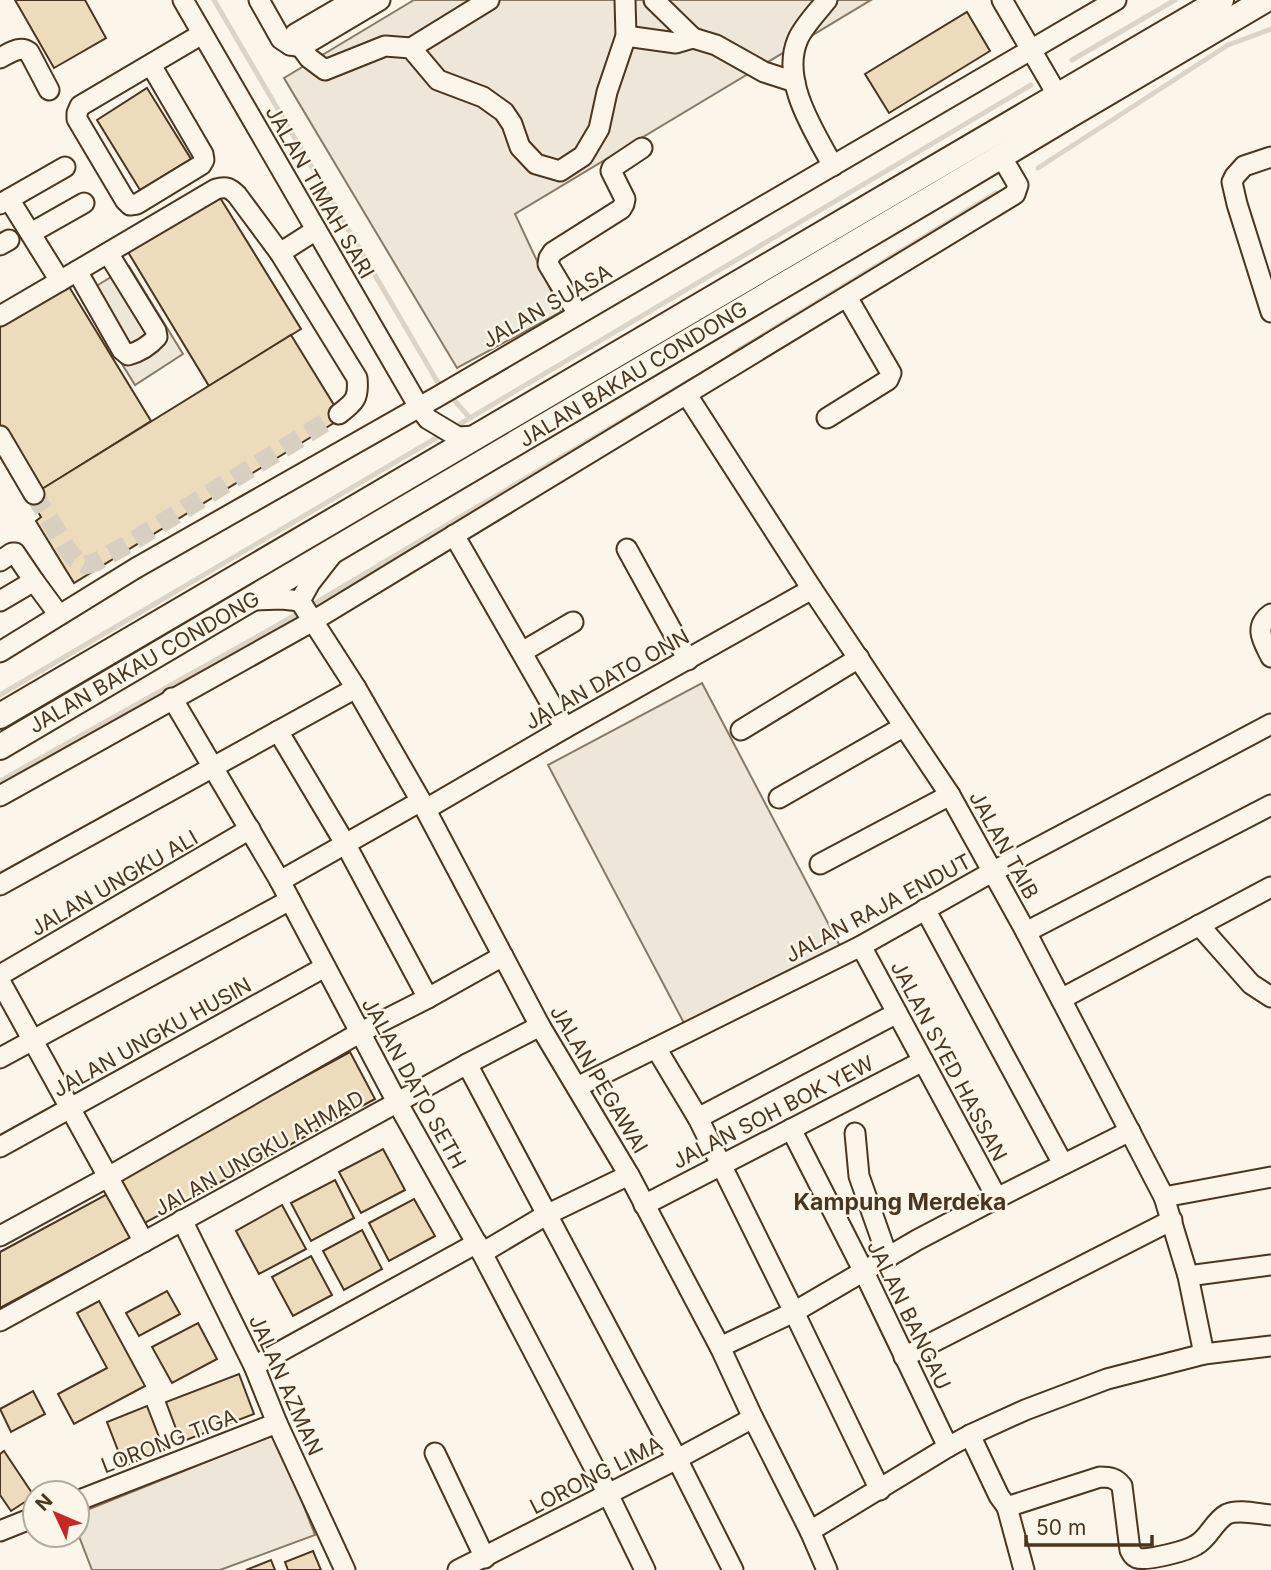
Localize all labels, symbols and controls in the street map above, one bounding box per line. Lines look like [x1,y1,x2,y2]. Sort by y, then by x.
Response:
street label: JALAN TIMAH SARI [260,101,380,283]
street label: JALAN SUASA [478,259,616,353]
street label: JALAN BAKAU CONDONG [514,296,752,452]
street label: JALAN BAKAU CONDONG [24,586,264,738]
street label: JALAN DATO ONN [521,623,693,735]
street label: JALAN TAIB [964,787,1044,903]
street label: JALAN UNGKU ALI [26,825,202,941]
street label: JALAN RAJA ENDUT [781,848,975,968]
street label: JALAN SYED HASSAN [886,957,1012,1165]
street label: JALAN UNGKU HUSIN [48,972,256,1102]
street label: JALAN DATO SETH [357,993,471,1173]
street label: JALAN PEGAWAI [545,1000,653,1158]
street label: JALAN SOH BOK YEW [668,1050,878,1174]
street label: JALAN UNGKU AHMAD [150,1085,368,1221]
district label: Kampung Merdeka [794,1188,1006,1216]
street label: JALAN BANGAU [862,1236,956,1394]
street label: JALAN AZMAN [244,1311,328,1459]
street label: LORONG TIGA [98,1404,240,1478]
street label: LORONG LIMA [526,1431,666,1519]
north arrow [21,1479,91,1549]
text: N [31,1489,57,1516]
scale bar [1026,1504,1152,1548]
text: 50 m [1036,1515,1086,1540]

